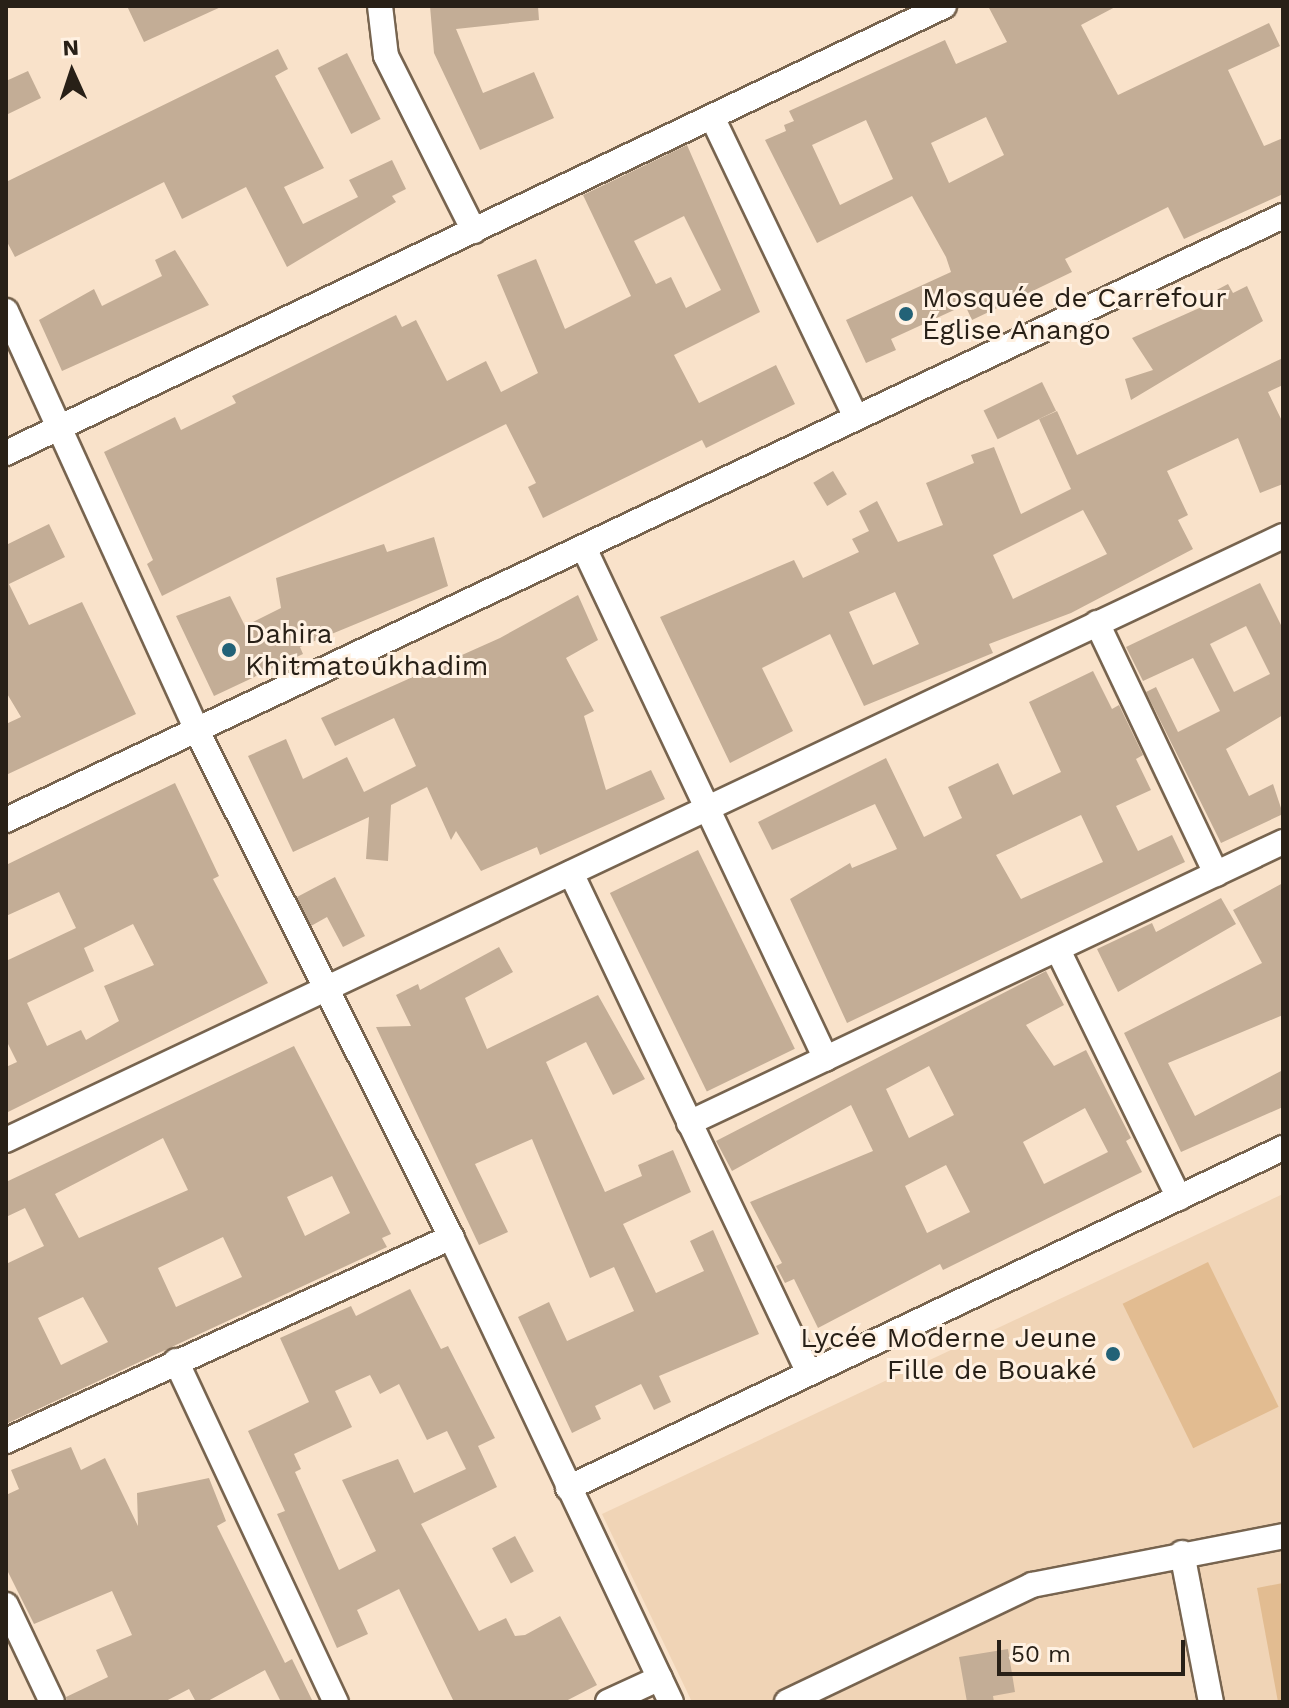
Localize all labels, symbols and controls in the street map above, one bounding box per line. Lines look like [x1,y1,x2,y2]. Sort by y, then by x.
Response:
north arrow [32,32,112,112]
text: N [62,35,80,60]
place label: Mosquée de Carrefour Église Anango [922,281,1227,347]
marker: Mosquée de Carrefour Église Anango [897,305,915,323]
place label: Dahira Khitmatoukhadim [245,617,488,683]
marker: Dahira Khitmatoukhadim [220,641,238,659]
place label: Lycée Moderne Jeune Fille de Bouaké [800,1321,1097,1387]
marker: Lycée Moderne Jeune Fille de Bouaké [1104,1345,1122,1363]
scale bar [1001,1624,1189,1674]
text: 50 m [1011,1640,1071,1668]

